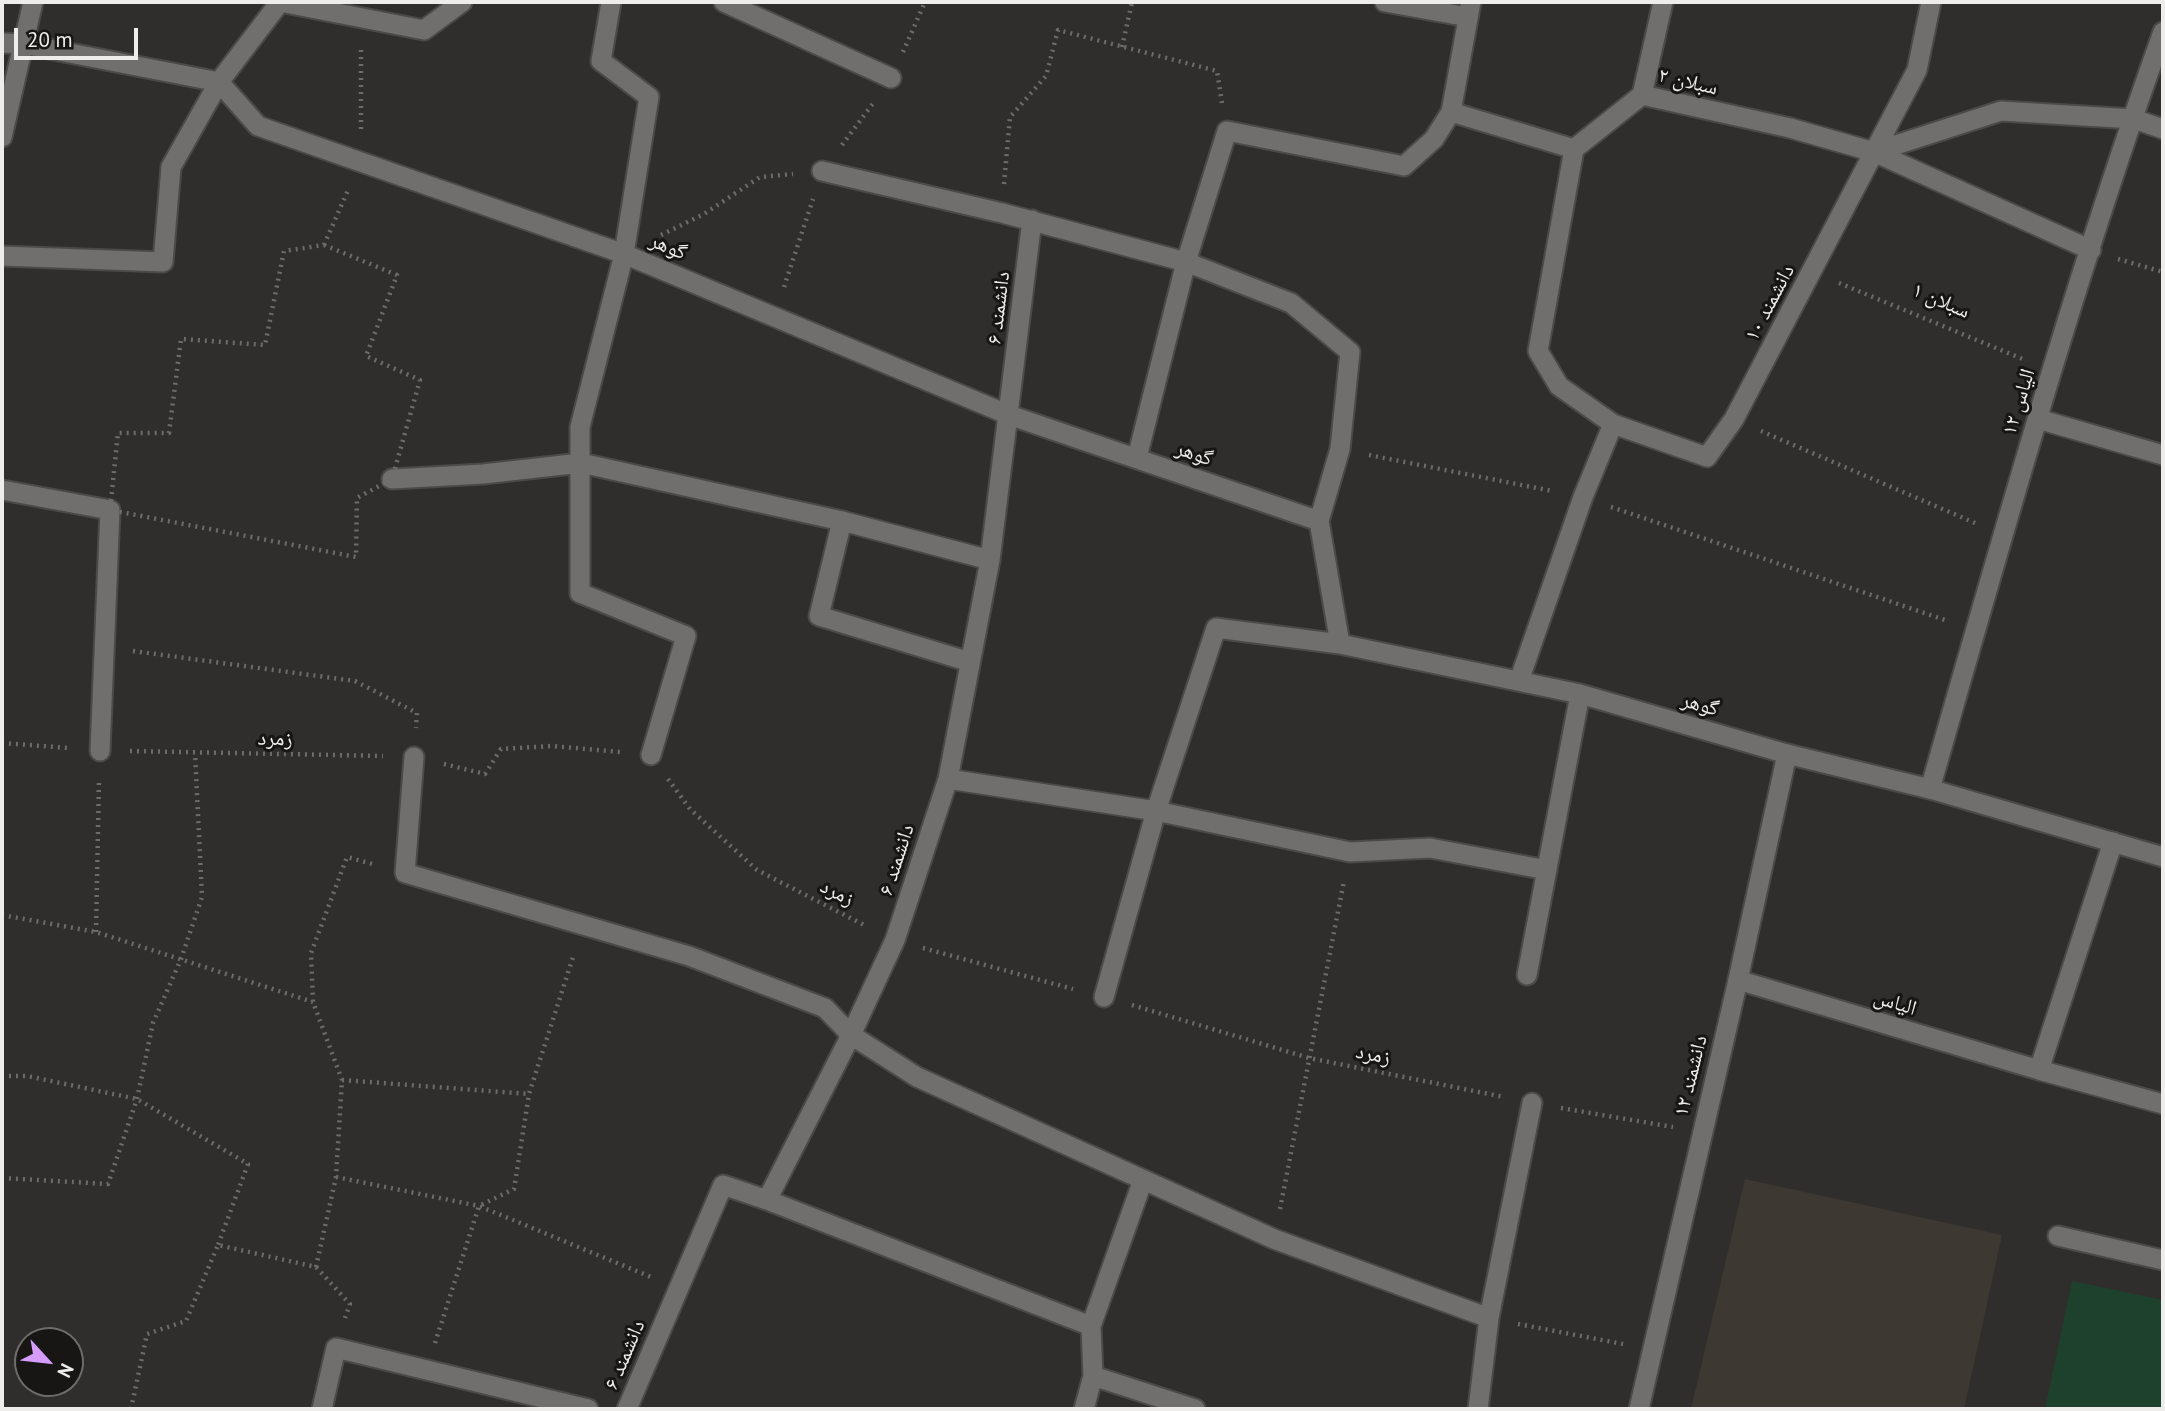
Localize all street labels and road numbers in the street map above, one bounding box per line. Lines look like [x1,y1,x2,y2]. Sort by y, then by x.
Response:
street label: سبلان ۲ [1656,63,1720,101]
street label: گوهر [646,228,690,266]
street label: دانشمند ۱۰ [1739,261,1801,345]
street label: دانشمند ۶ [982,270,1016,346]
street label: سبلان ۱ [1908,278,1974,324]
street label: الیاس ۱۲ [1997,366,2041,438]
street label: گوهر [1172,436,1216,472]
street label: گوهر [1678,688,1722,722]
street label: زمرد [257,726,293,752]
street label: دانشمند ۶ [874,821,920,899]
street label: زمرد [816,874,858,912]
street label: الیاس [1870,985,1920,1021]
street label: دانشمند ۱۲ [1669,1033,1713,1119]
street label: زمرد [1353,1039,1393,1071]
street label: دانشمند ۶ [599,1316,651,1394]

